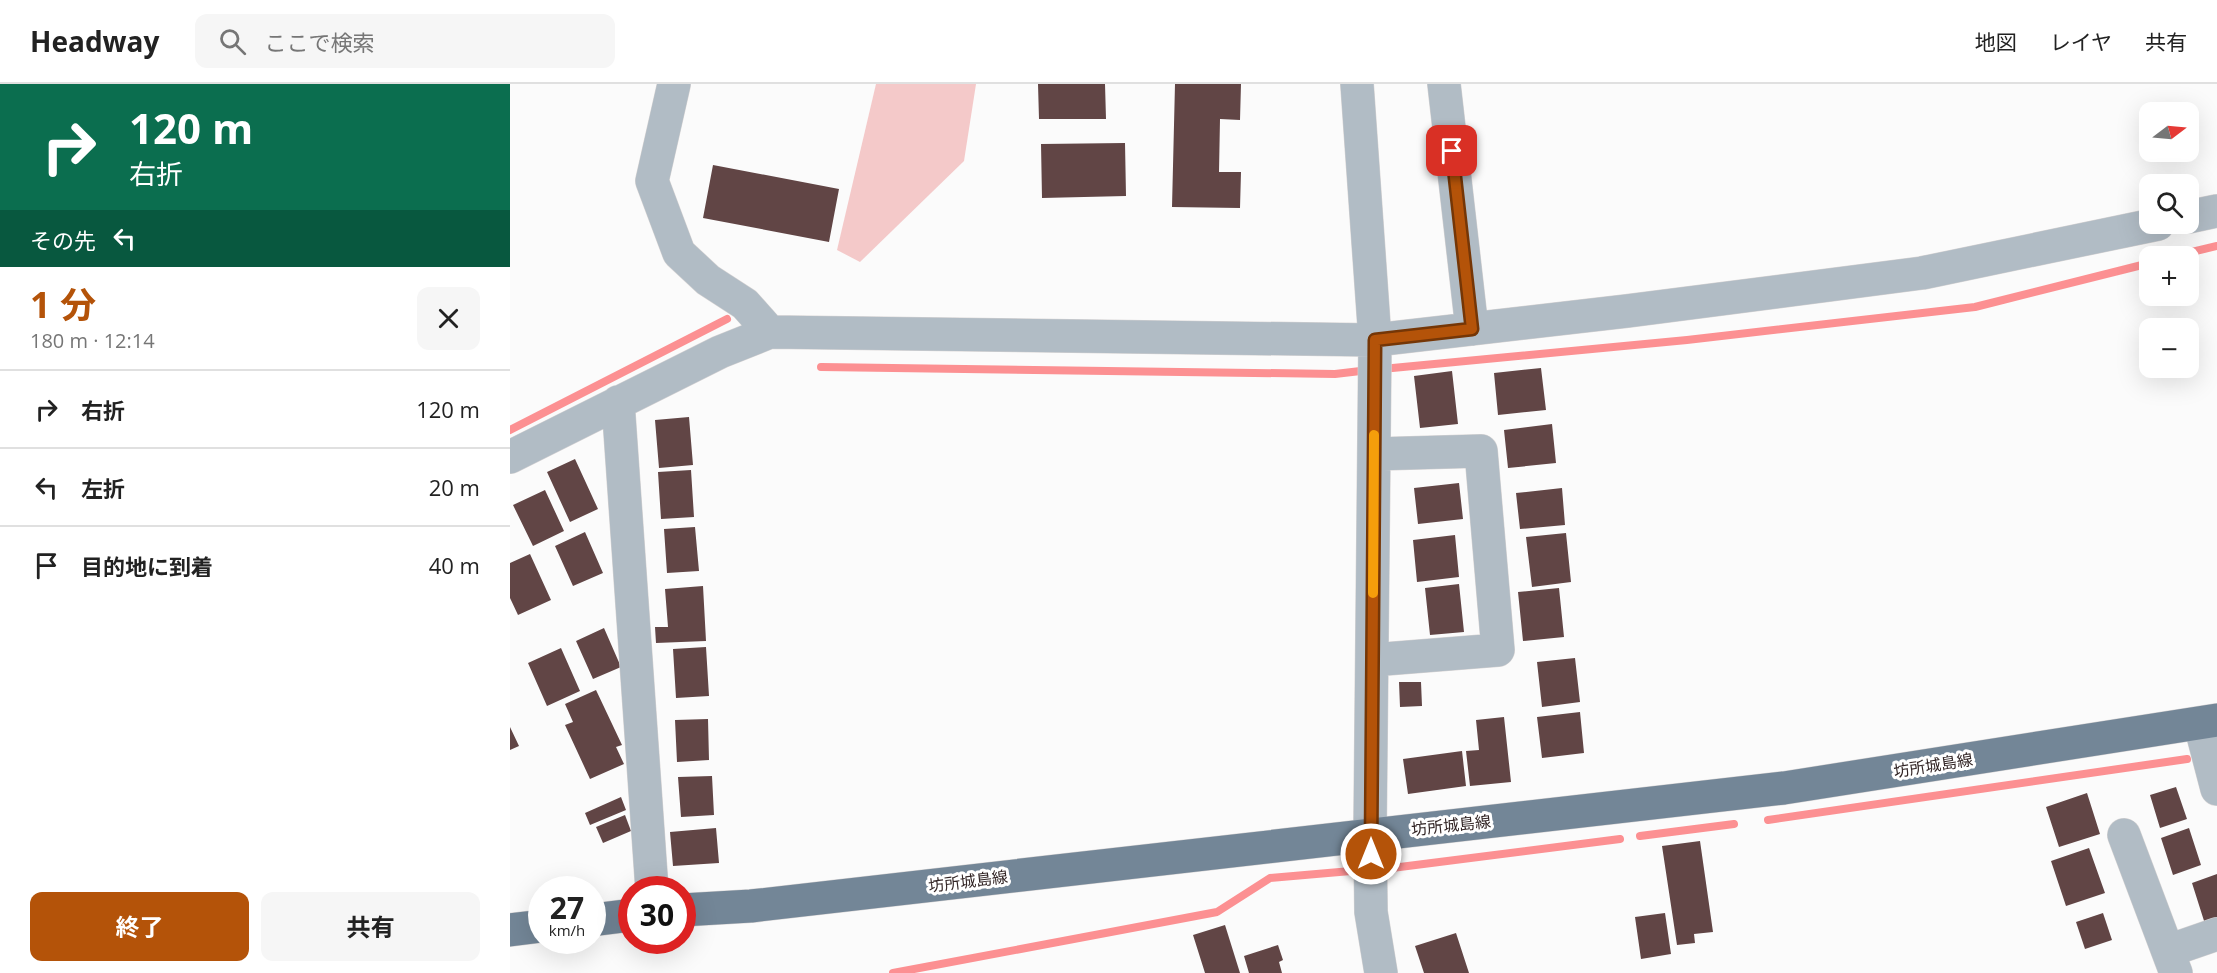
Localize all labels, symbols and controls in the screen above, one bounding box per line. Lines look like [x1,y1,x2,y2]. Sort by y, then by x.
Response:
search box [195,14,615,68]
text: Headway [30,22,159,60]
icon: search [216,25,249,58]
text: ここで検索 [264,27,374,57]
text: 地図 [1975,28,2017,56]
text: レイヤ [2050,28,2112,56]
text: 共有 [2145,28,2187,56]
text: 120 m [129,99,253,156]
north arrow [2139,102,2199,162]
map controls [2139,102,2199,378]
icon: right [30,108,108,186]
pin [1426,125,1477,176]
icon: arrive [1435,134,1468,167]
text: 右折 [129,155,183,192]
button: search [2139,174,2199,234]
icon: left [108,222,141,255]
text: その先 [30,225,96,255]
button: + [2139,246,2199,306]
text: 1 分 [30,280,96,329]
button: close [417,287,480,350]
button: − [2139,318,2199,378]
text: 180 m · 12:14 [30,327,155,354]
icon: right [30,393,63,426]
text: 120 m [416,394,480,424]
text: 右折 [81,395,125,425]
icon: left [30,471,63,504]
text: 20 m [429,472,480,502]
text: 左折 [81,473,125,503]
icon: arrive [30,549,63,582]
text: 40 m [429,550,480,580]
text: 目的地に到着 [81,551,213,581]
street label: 坊所城島線 [1892,748,1974,782]
street label: 坊所城島線 [1410,810,1492,840]
position arrow [1339,822,1403,886]
street label: 坊所城島線 [927,865,1009,897]
speed limit sign: 30 [618,876,696,954]
text: 27 [550,887,584,928]
button: 終了 [30,892,249,961]
button: 共有 [261,892,480,961]
text: km/h [549,920,585,940]

